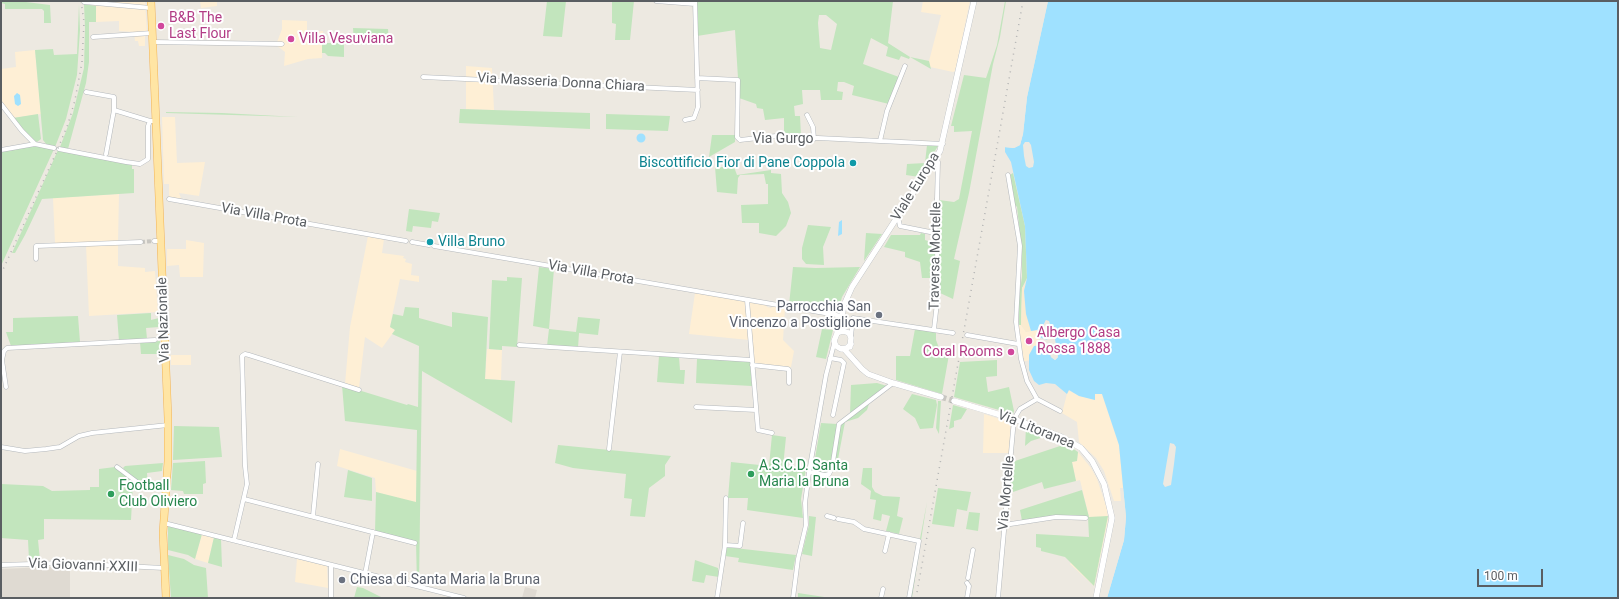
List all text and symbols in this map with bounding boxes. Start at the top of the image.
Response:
place label: B&B The Last Flour [169,10,231,42]
marker: B&B The Last Flour [156,21,166,31]
place label: Villa Vesuviana [299,31,393,47]
marker: Villa Vesuviana [286,34,296,44]
street label: Via Masseria Donna Chiara [477,70,645,96]
street label: Via Gurgo [752,131,814,147]
street label: Viale Europa [888,150,944,224]
place label: Biscottificio Fior di Pane Coppola [639,155,845,171]
marker: Biscottificio Fior di Pane Coppola [848,158,858,168]
street label: Via Villa Prota [220,200,308,232]
street label: Traversa Mortelle [927,202,945,310]
place label: Villa Bruno [438,234,505,250]
marker: Villa Bruno [425,237,435,247]
street label: Via Villa Prota [547,257,635,289]
street label: Via Nazionale [154,277,174,363]
place label: Parrocchia San Vincenzo a Postiglione [729,299,871,332]
marker: Parrocchia San Vincenzo a Postiglione [874,310,884,320]
place label: Albergo Casa Rossa 1888 [1037,325,1120,358]
marker: Albergo Casa Rossa 1888 [1024,336,1034,346]
place label: Coral Rooms [923,344,1003,360]
marker: Coral Rooms [1006,347,1016,357]
street label: Via Litoranea [995,407,1077,453]
street label: Via Mortelle [995,455,1019,531]
place label: A.S.C.D. Santa Maria la Bruna [759,458,849,490]
marker: A.S.C.D. Santa Maria la Bruna [746,469,756,479]
place label: Football Club Oliviero [119,478,197,510]
marker: Football Club Oliviero [106,489,116,499]
street label: Via Giovanni XXIII [28,556,138,576]
scale bar [1479,561,1545,587]
text: 100 m [1484,569,1518,583]
place label: Chiesa di Santa Maria la Bruna [350,572,540,588]
marker: Chiesa di Santa Maria la Bruna [337,575,347,585]

